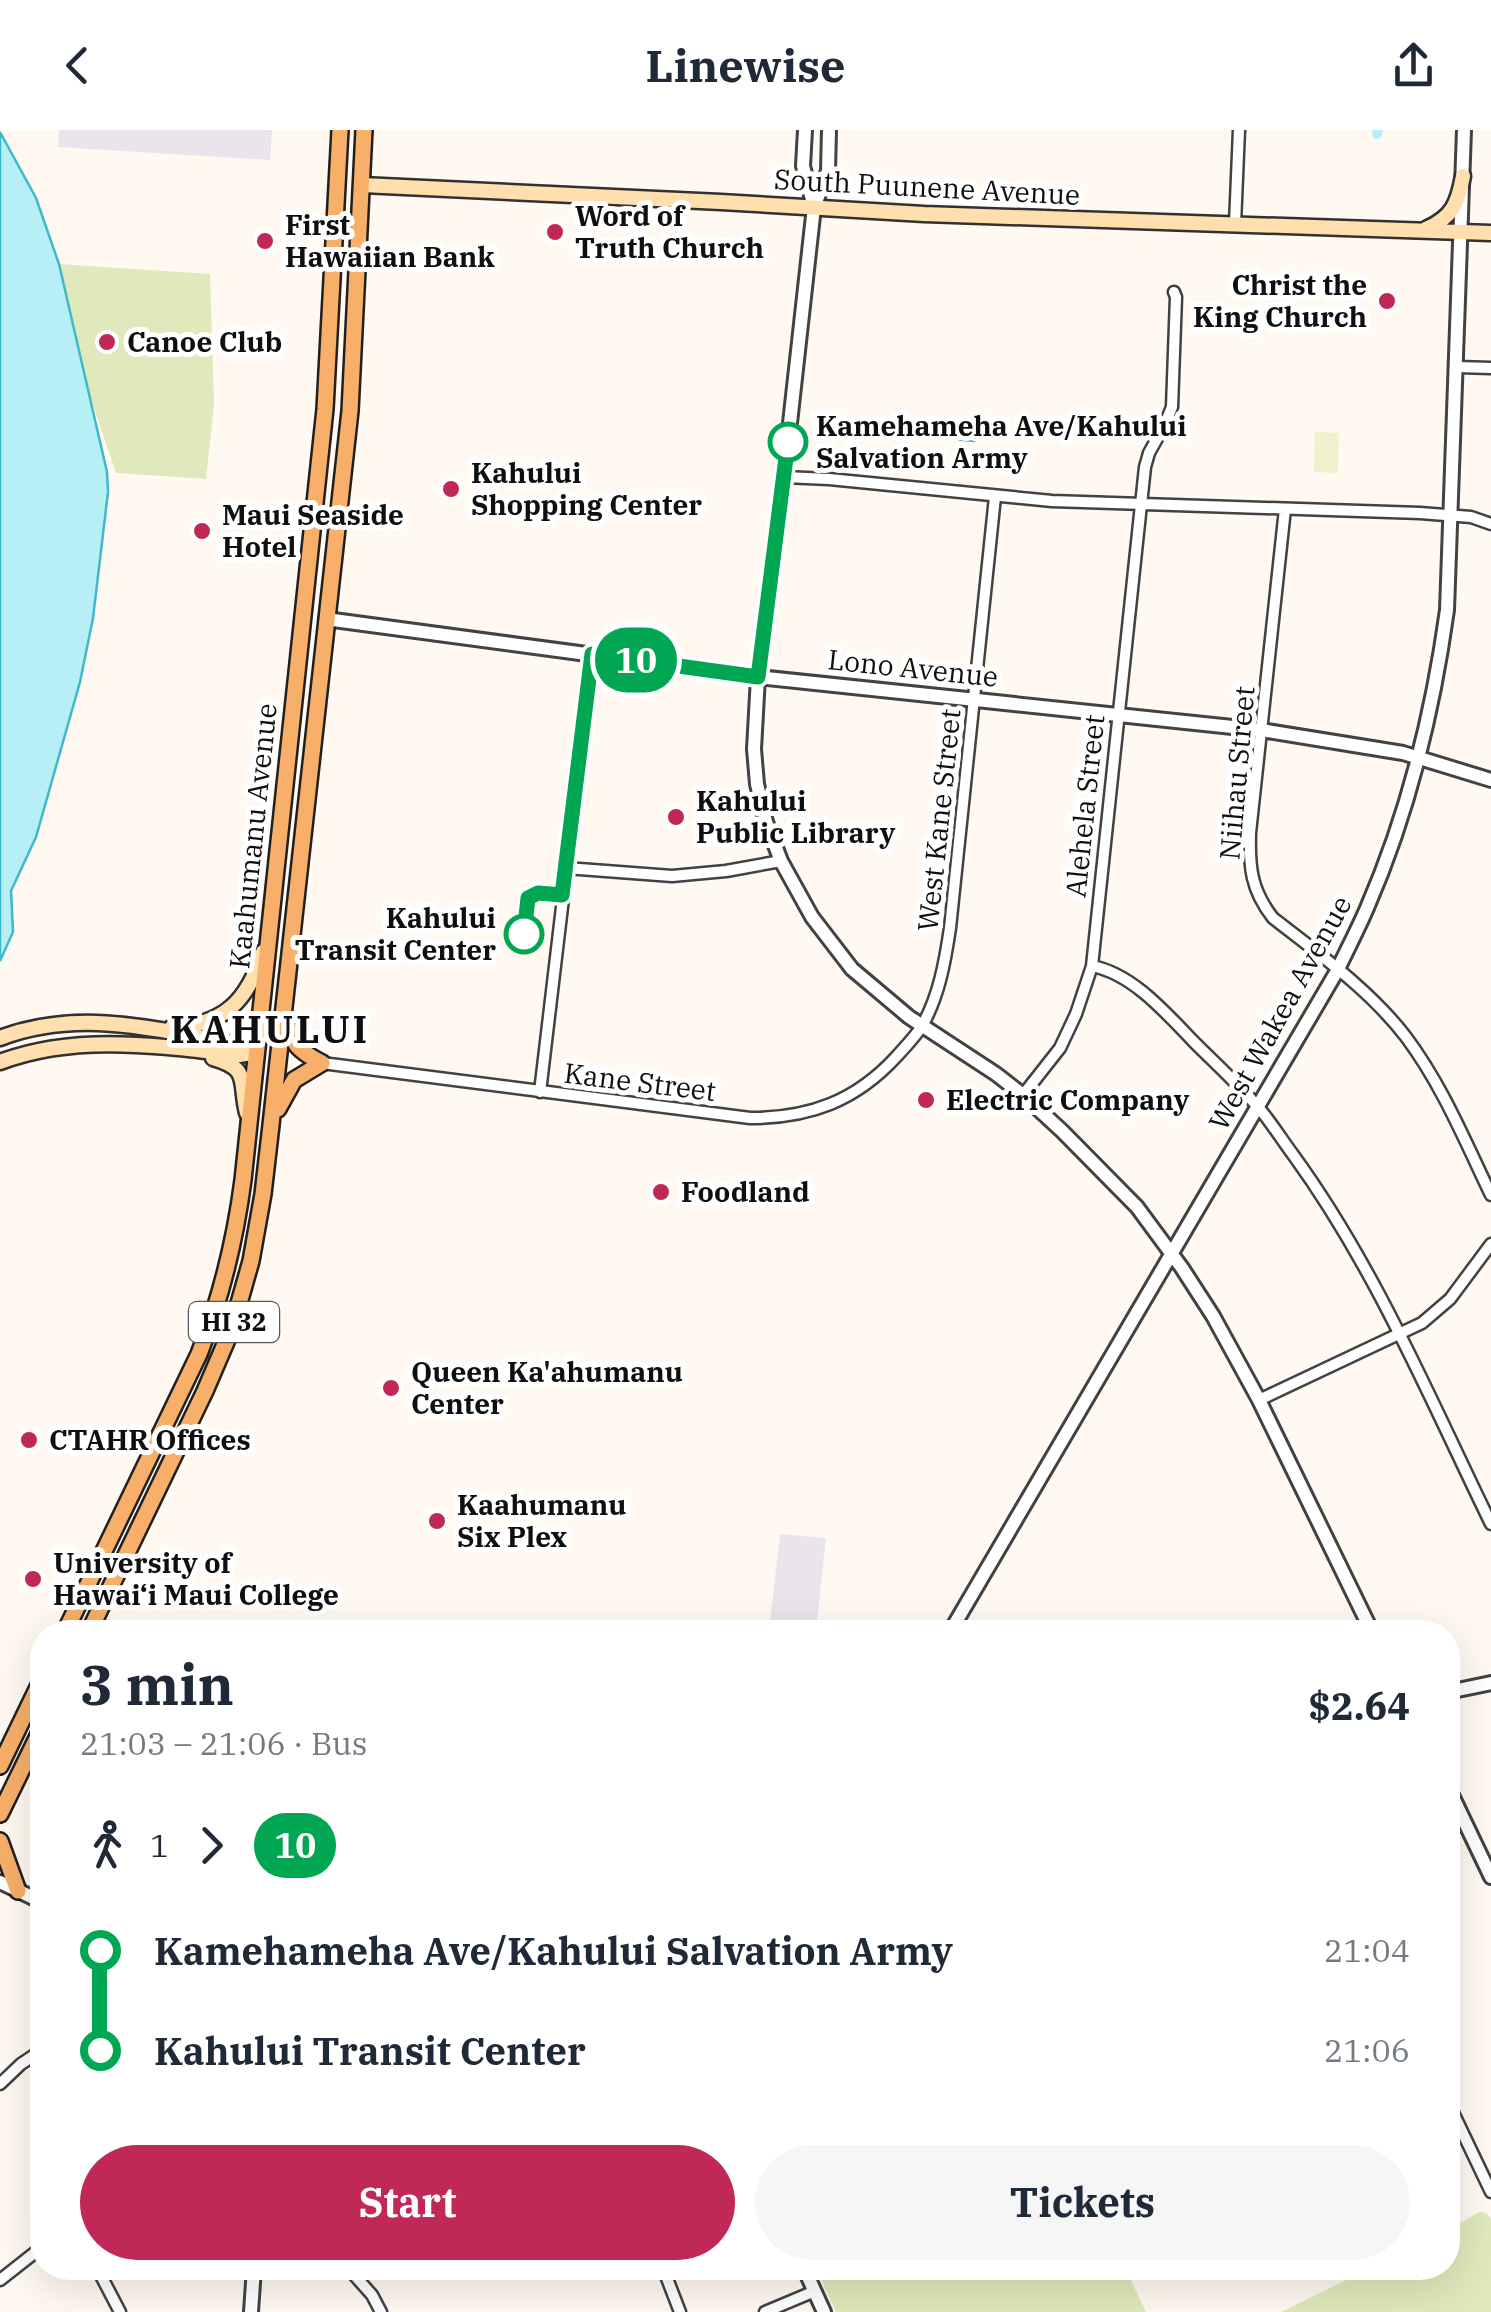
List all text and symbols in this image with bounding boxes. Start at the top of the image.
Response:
text: Linewise [646,36,845,94]
icon: back [50,38,105,93]
icon: share [1386,38,1441,93]
street label: South Puunene Avenue [773,160,1081,213]
place label: Word of Truth Church [575,197,764,266]
place label: First Hawaiian Bank [285,206,495,275]
marker: Word of Truth Church [544,221,566,243]
marker: First Hawaiian Bank [254,230,276,252]
place label: Christ the King Church [1193,266,1367,335]
marker: Christ the King Church [1376,290,1398,312]
place label: Canoe Club [127,323,282,360]
marker: Canoe Club [96,331,118,353]
place label: Kamehameha Ave/Kahului Salvation Army [816,407,1187,476]
marker: Kamehameha Ave/Kahului Salvation Army [769,423,807,461]
place label: Kahului Shopping Center [471,454,702,523]
marker: Kahului Shopping Center [440,478,462,500]
place label: Maui Seaside Hotel [222,496,404,565]
marker: Maui Seaside Hotel [191,520,213,542]
line badge: 10 [591,628,681,692]
text: 10 [615,637,657,683]
street label: Lono Avenue [826,640,1000,695]
street label: Niihau Street [1210,684,1263,862]
street label: Kaahumanu Avenue [220,701,285,971]
street label: West Kane Street [908,707,969,933]
street label: Alehela Street [1057,713,1113,899]
place label: Kahului Public Library [696,782,895,851]
marker: Kahului Public Library [665,806,687,828]
street label: West Wakea Avenue [1200,889,1359,1137]
place label: Kahului Transit Center [295,899,496,968]
marker: Kahului Transit Center [505,915,543,953]
district label: KAHULUI [170,1004,370,1053]
street label: Kane Street [562,1054,718,1109]
place label: Electric Company [946,1081,1189,1118]
marker: Electric Company [915,1089,937,1111]
place label: Foodland [681,1173,810,1210]
marker: Foodland [650,1181,672,1203]
road number: HI 32 [189,1302,279,1342]
place label: Queen Ka'ahumanu Center [411,1353,683,1422]
marker: Queen Ka'ahumanu Center [380,1377,402,1399]
place label: CTAHR Offices [49,1421,251,1458]
marker: CTAHR Offices [18,1429,40,1451]
place label: Kaahumanu Six Plex [457,1486,627,1555]
marker: Kaahumanu Six Plex [426,1510,448,1532]
place label: University of Hawai‘i Maui College [53,1544,339,1613]
marker: University of Hawai‘i Maui College [22,1568,44,1590]
text: 3 min [80,1649,234,1720]
text: $2.64 [1308,1681,1410,1730]
text: 21:03 – 21:06 · Bus [80,1722,367,1764]
icon: walk [80,1818,135,1873]
icon: forward [184,1818,239,1873]
text: 10 [274,1822,316,1868]
text: 1 [150,1824,169,1866]
text: Kamehameha Ave/Kahului Salvation Army [154,1926,953,1975]
text: 21:04 [1324,1929,1410,1971]
text: Kahului Transit Center [154,2026,586,2075]
text: 21:06 [1324,2029,1410,2071]
button: Start [80,2145,735,2260]
button: Tickets [755,2145,1410,2260]

